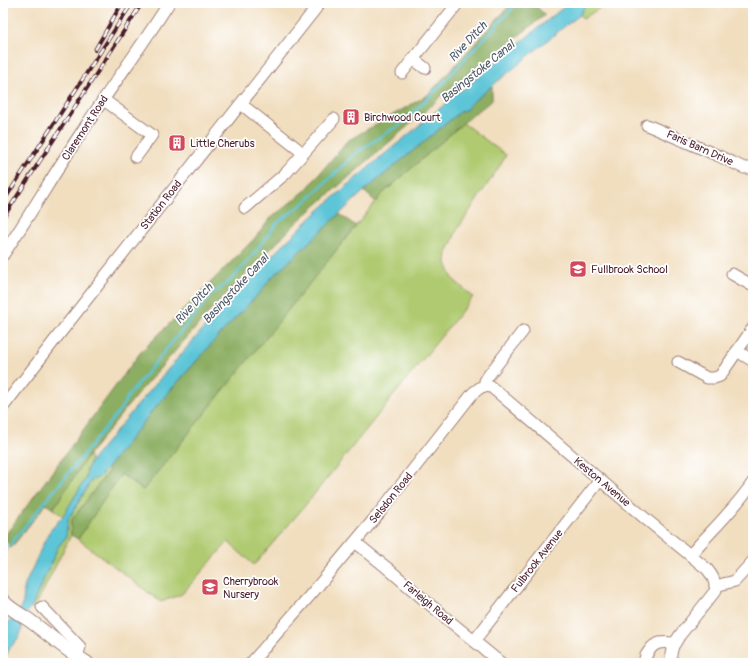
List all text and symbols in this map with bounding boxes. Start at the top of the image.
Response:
water label: Rive Ditch [446,18,491,65]
water label: Basingstoke Canal [438,37,519,106]
street label: Claremont Road [59,93,111,163]
building icon: Birchwood Court [341,107,361,127]
place label: Birchwood Court [364,111,441,124]
street label: Faris Barn Drive [665,127,736,169]
building icon: Little Cherubs [167,133,187,153]
place label: Little Cherubs [190,137,255,150]
street label: Station Road [138,178,184,232]
water label: Basingstoke Canal [200,250,273,327]
school or university icon: Fullbrook School [568,259,588,279]
place label: Fullbrook School [591,263,668,276]
water label: Rive Ditch [172,280,217,327]
street label: Keston Avenue [571,455,633,510]
street label: Selsdon Road [367,470,415,526]
street label: Fulbrook Avenue [508,526,566,595]
place label: Cherrybrook Nursery [223,575,279,601]
school or university icon: Cherrybrook Nursery [200,577,220,597]
street label: Farleigh Road [400,578,456,628]

